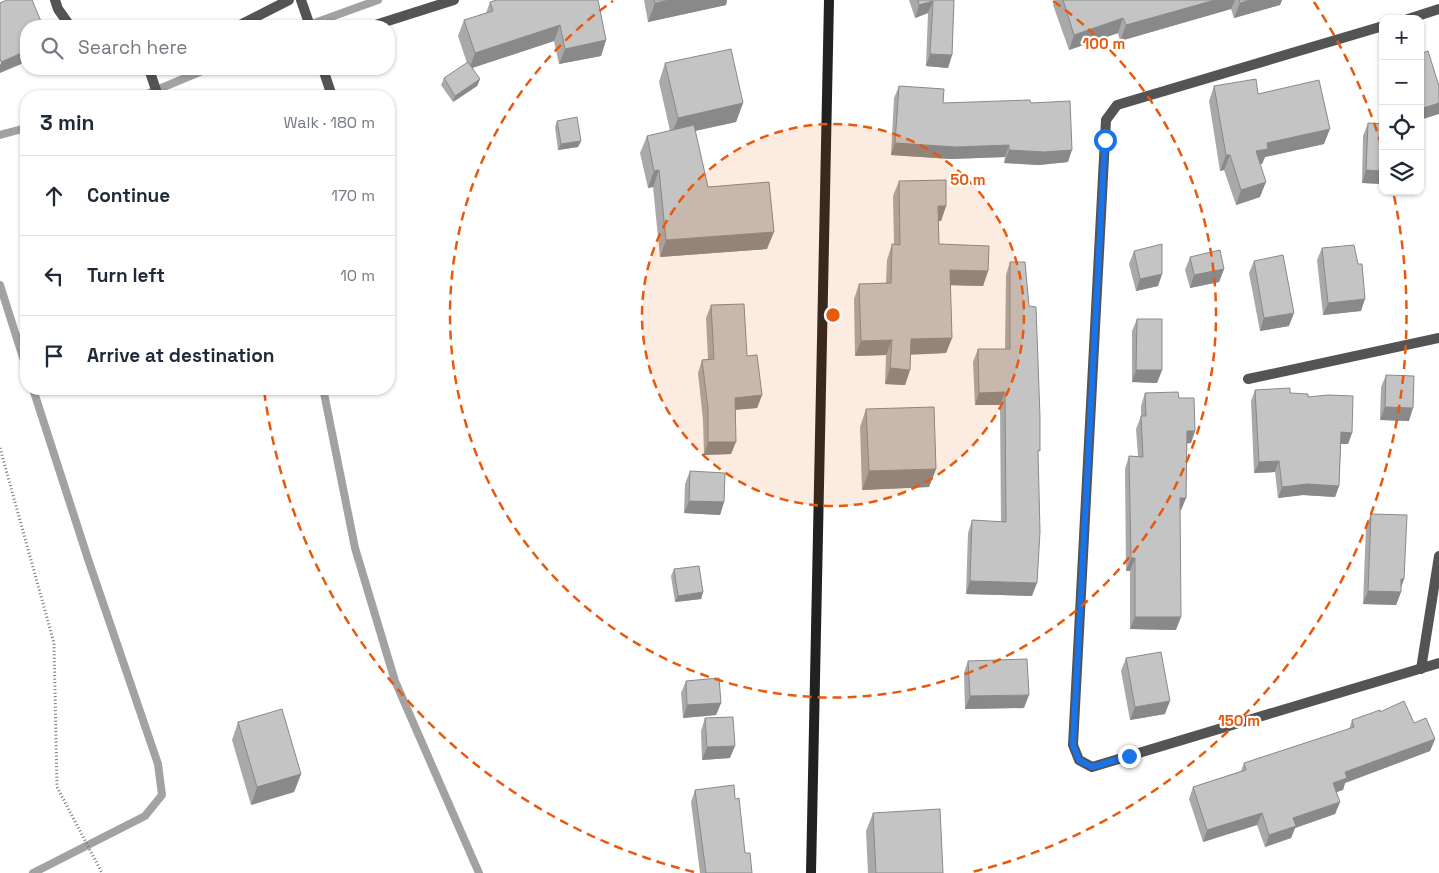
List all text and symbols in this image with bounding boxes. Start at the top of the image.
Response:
map controls [1379,15,1424,195]
button: + [1379,15,1424,60]
search box [20,20,395,75]
icon: search [38,34,66,62]
text: 100 m [1083,34,1125,53]
text: Search here [78,35,188,60]
button: − [1379,60,1424,105]
button: locate [1379,105,1424,150]
text: 3 min [40,109,95,136]
text: Walk · 180 m [283,112,375,133]
route start [1094,129,1117,152]
button: layers [1379,150,1424,195]
text: 50 m [950,170,986,189]
icon: ahead [40,182,68,210]
text: Continue [87,183,170,208]
text: 170 m [331,185,375,206]
icon: left [40,262,68,290]
text: Turn left [87,263,165,288]
text: 10 m [340,265,375,286]
centre of rings [824,306,842,324]
icon: arrive [40,342,68,370]
text: Arrive at destination [87,343,275,368]
text: 150 m [1218,711,1260,730]
route end [1118,745,1141,768]

